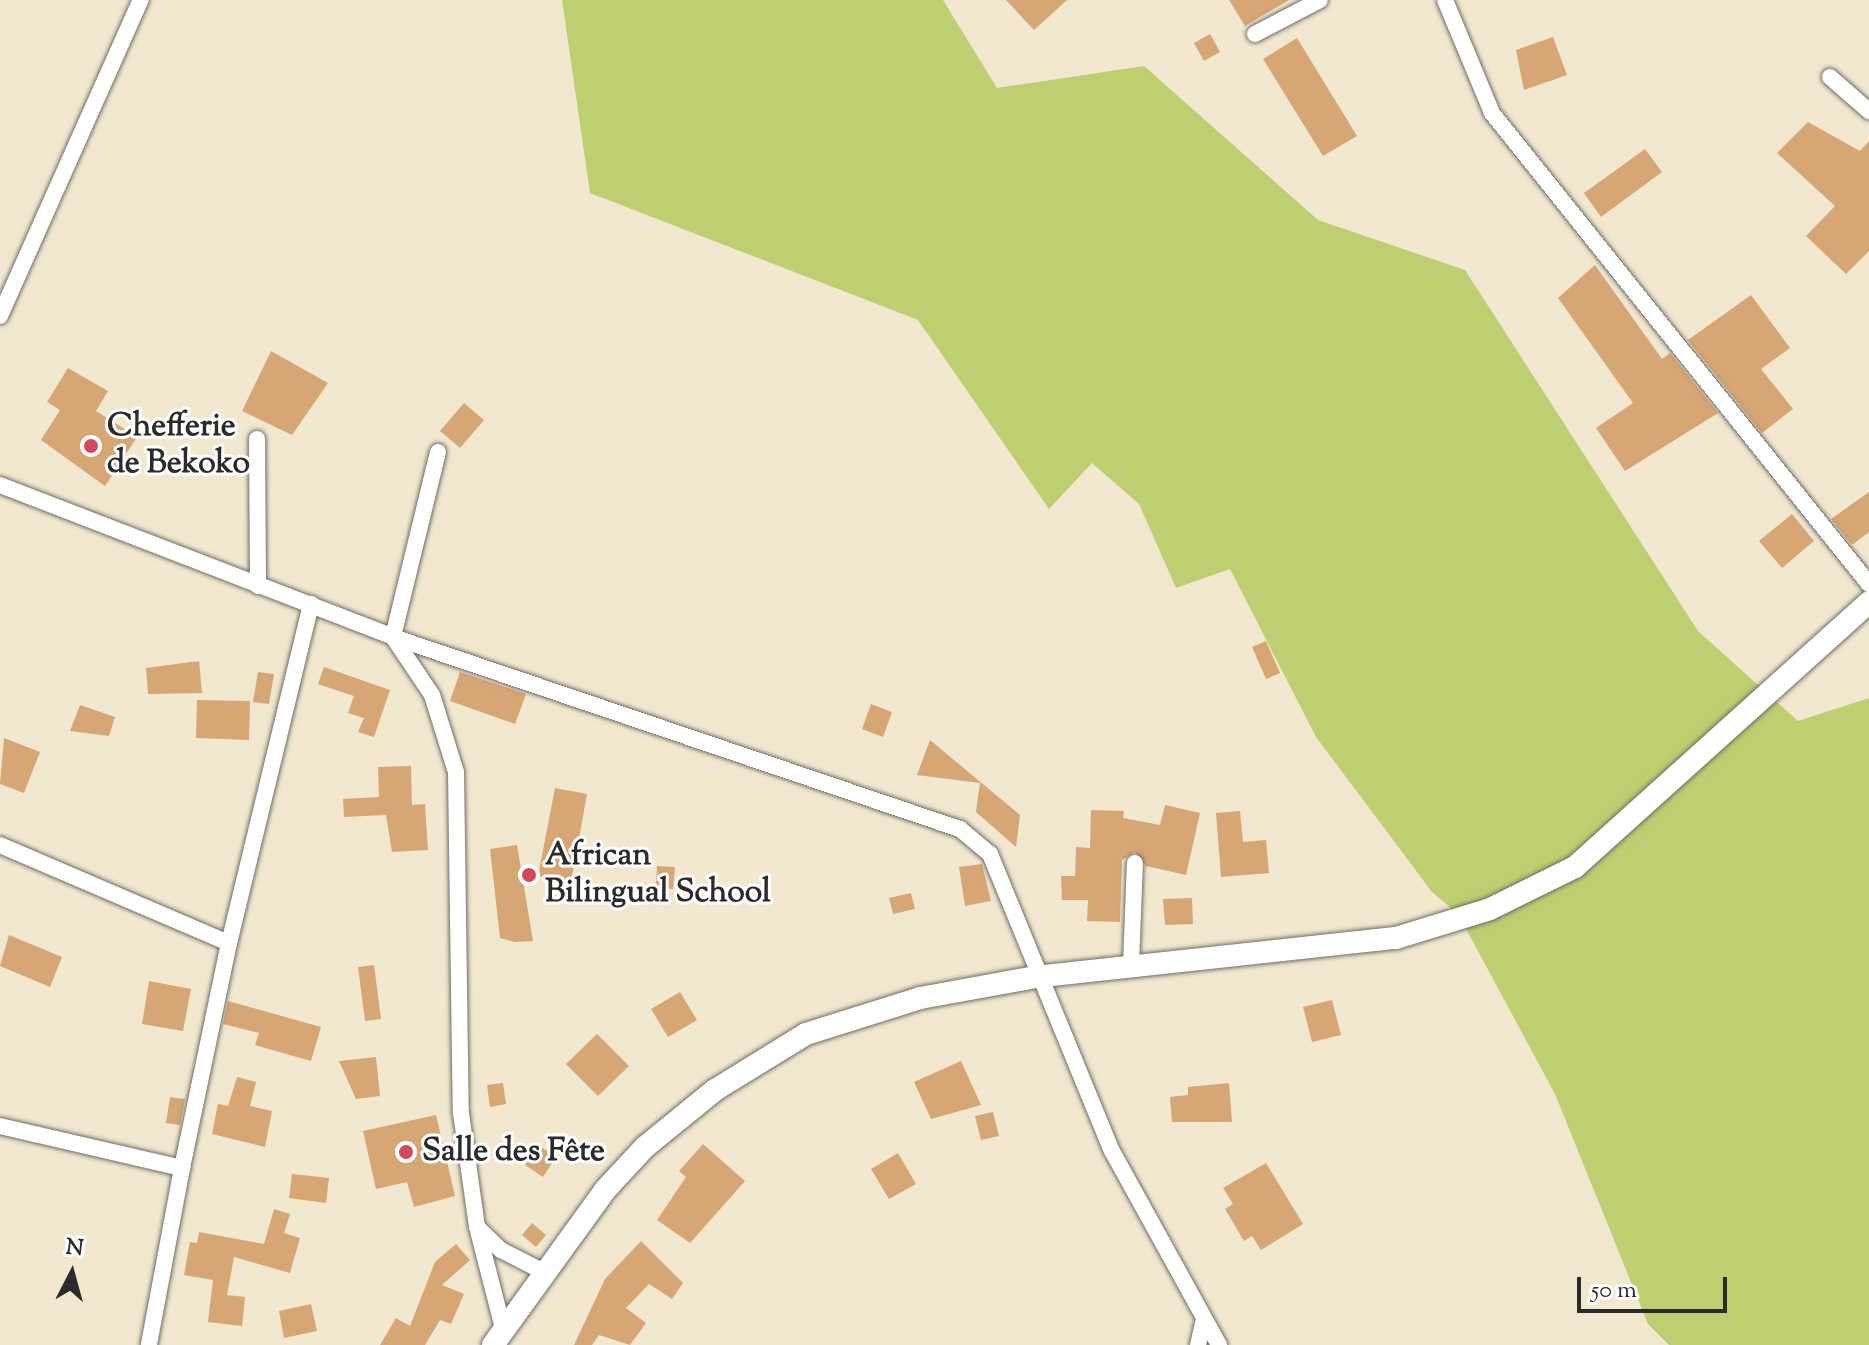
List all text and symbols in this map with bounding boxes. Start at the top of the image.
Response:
place label: Chefferie de Bekoko [107,409,250,484]
marker: Chefferie de Bekoko [82,437,100,455]
place label: African Bilingual School [545,838,771,913]
marker: African Bilingual School [520,866,538,884]
place label: Salle des Fête [422,1133,605,1171]
marker: Salle des Fête [397,1143,415,1161]
text: N [64,1232,85,1266]
north arrow [32,1233,112,1313]
scale bar [1581,1261,1731,1311]
text: 50 m [1591,1274,1637,1308]

